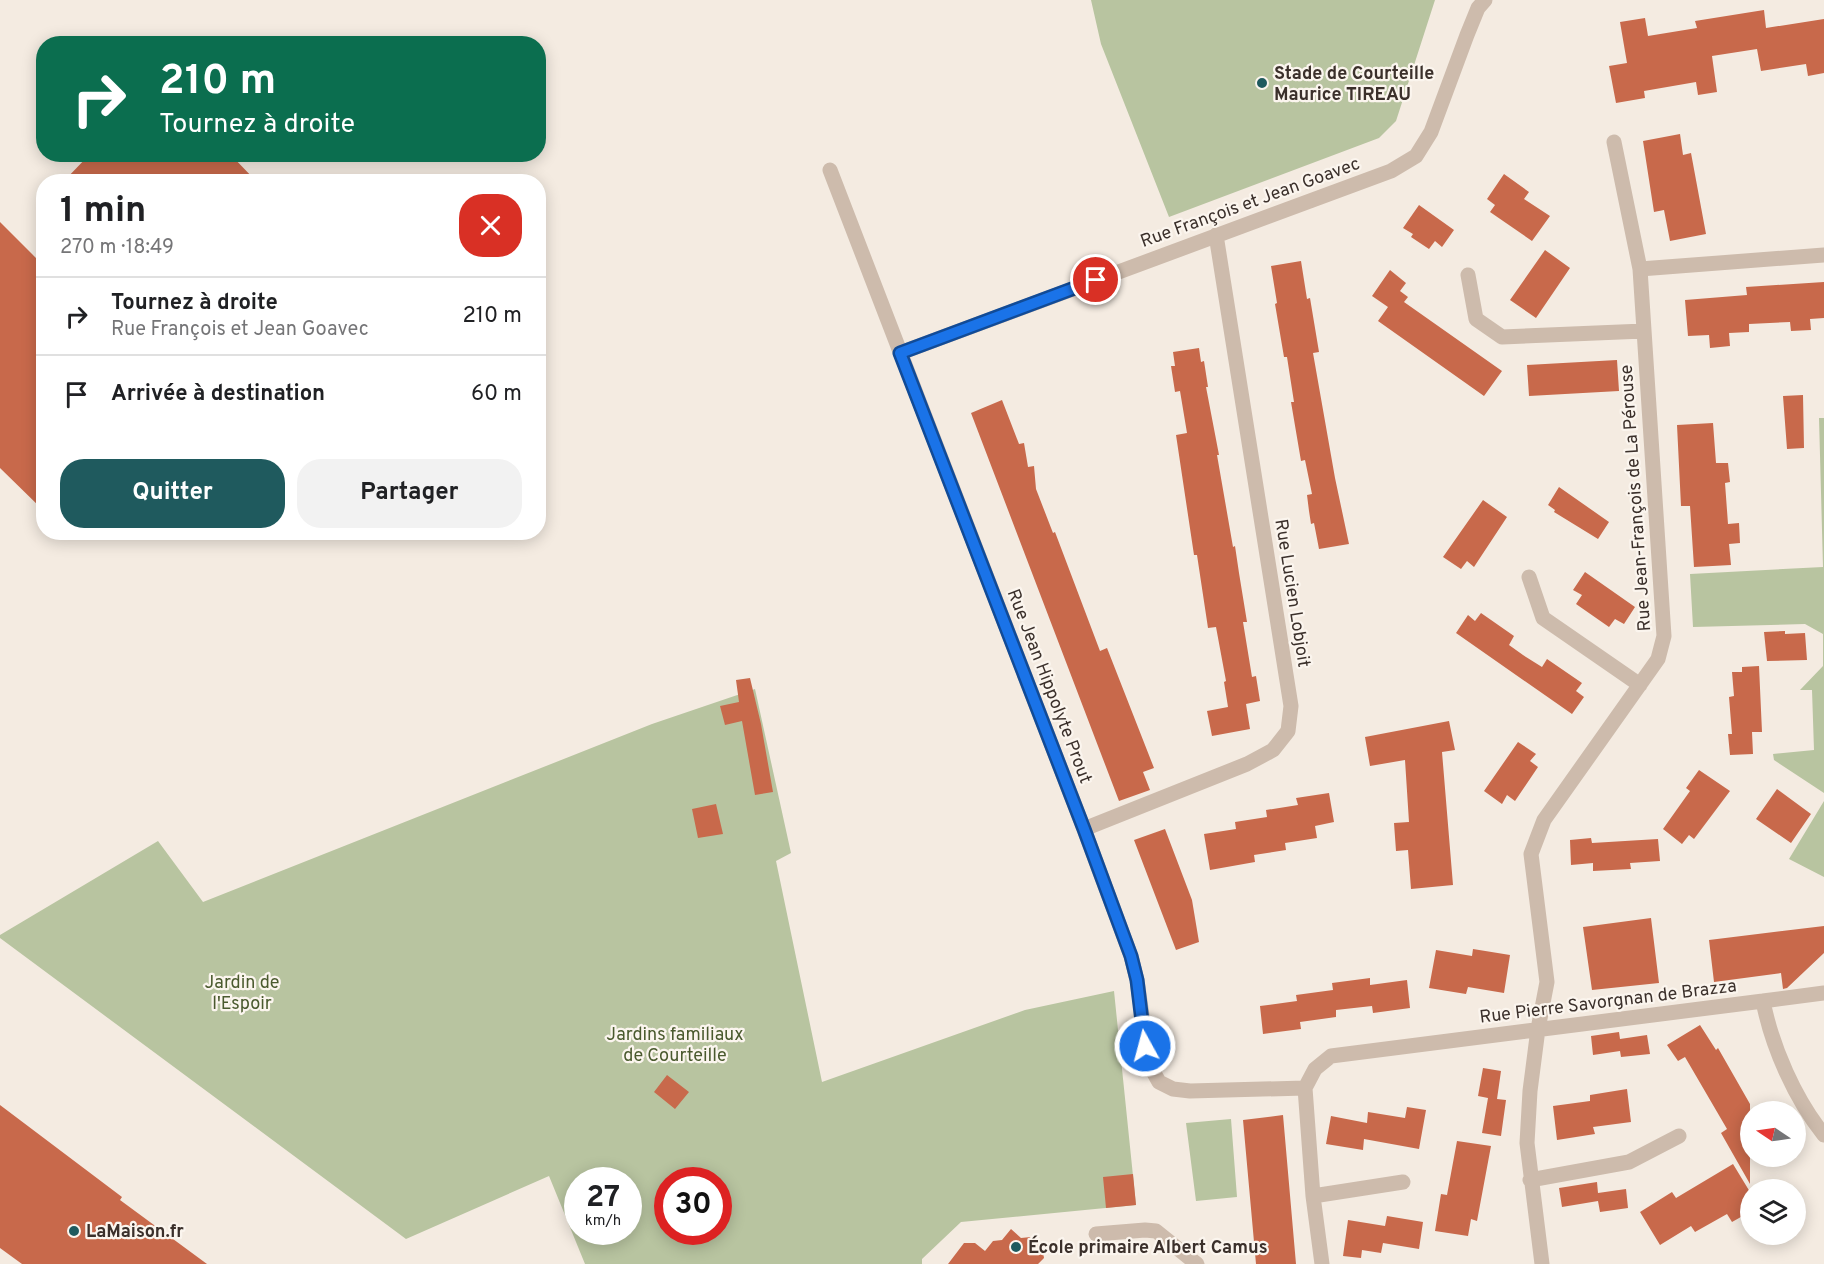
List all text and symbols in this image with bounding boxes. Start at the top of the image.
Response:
text: 210 m [159,56,276,109]
icon: right [60,60,138,138]
place label: Stade de Courteille Maurice TIREAU [1274,63,1434,107]
marker: Stade de Courteille Maurice TIREAU [1255,76,1269,90]
text: Tournez à droite [159,108,355,142]
street label: Rue François et Jean Goavec [1138,153,1363,254]
text: 1 min [60,189,146,235]
button: close [459,194,522,257]
text: 270 m · 18:49 [60,235,174,261]
pin [1070,254,1121,305]
icon: arrive [1079,263,1112,296]
text: Tournez à droite [111,290,278,317]
icon: right [60,300,93,333]
text: 210 m [462,303,522,330]
text: Rue François et Jean Goavec [111,317,369,343]
street label: Rue Jean-François de La Pérouse [1616,364,1657,632]
icon: arrive [60,378,93,411]
text: Arrivée à destination [111,381,325,408]
text: 60 m [471,381,522,408]
button: Quitter [60,459,285,528]
button: Partager [297,459,522,528]
street label: Rue Lucien Lobjoit [1268,517,1315,669]
street label: Rue Jean Hippolyte Prout [1001,586,1096,787]
park label: Jardin de l'Espoir [205,972,279,1016]
street label: Rue Pierre Savorgnan de Brazza [1478,975,1738,1030]
position arrow [1113,1014,1177,1078]
park label: Jardins familiaux de Courteille [606,1024,744,1068]
north arrow [1740,1101,1806,1167]
map controls [1740,1101,1806,1245]
speed limit sign: 30 [654,1167,732,1245]
button: layers [1740,1179,1806,1245]
text: 27 [586,1180,620,1217]
text: km/h [585,1212,621,1231]
place label: LaMaison.fr [86,1221,184,1244]
marker: LaMaison.fr [67,1224,81,1238]
place label: École primaire Albert Camus [1028,1235,1268,1260]
marker: École primaire Albert Camus [1009,1240,1023,1254]

